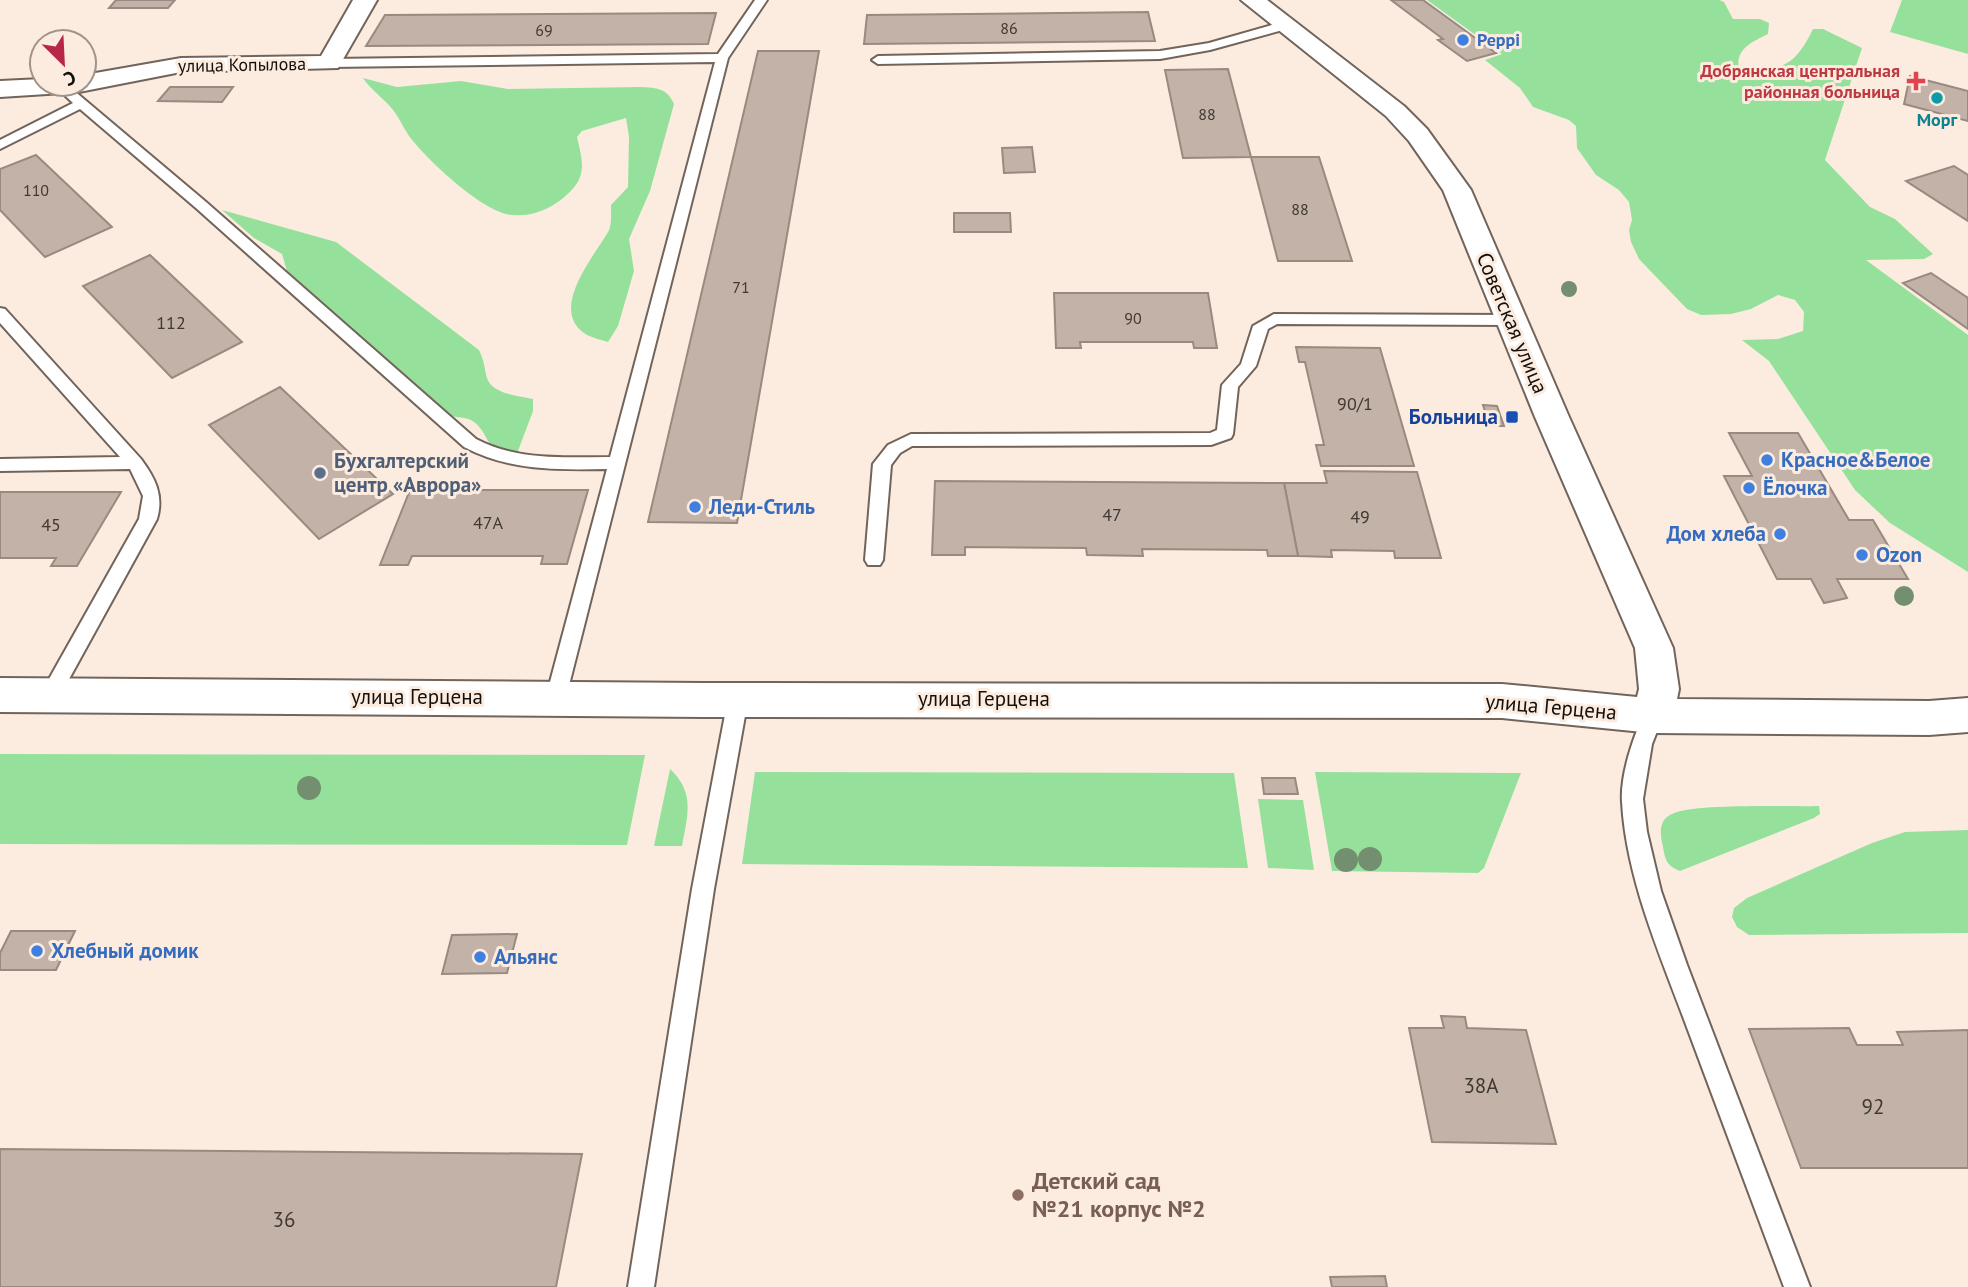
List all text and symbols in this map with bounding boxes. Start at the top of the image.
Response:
house number: 86 [1000,18,1018,38]
house number: 69 [535,20,553,40]
north arrow [28,28,98,98]
place label: Peppi [1477,28,1520,51]
marker: Peppi [1455,32,1471,48]
street label: улица Копылова [178,52,306,77]
place label: Добрянская центральная районная больница [1700,59,1900,103]
text: С [60,65,80,92]
marker: Добрянская центральная районная больница [1906,71,1926,91]
marker: Морг [1929,90,1945,106]
house number: 88 [1198,104,1216,124]
place label: Морг [1917,108,1958,131]
house number: 110 [23,180,49,200]
house number: 88 [1291,199,1309,219]
street label: Советская улица [1471,248,1554,397]
house number: 71 [732,277,750,297]
house number: 90 [1124,308,1142,328]
house number: 112 [156,311,186,334]
house number: 90/1 [1337,392,1373,415]
place label: Больница [1409,403,1498,430]
marker: Больница [1504,409,1520,425]
place label: Красное&Белое [1781,446,1930,473]
place label: Бухгалтерский центр «Аврора» [334,447,481,498]
marker: Красное&Белое [1759,452,1775,468]
marker: Бухгалтерский центр «Аврора» [312,465,328,481]
place label: Ёлочка [1763,474,1827,501]
marker: Ёлочка [1741,480,1757,496]
place label: Леди-Стиль [708,493,815,520]
marker: Леди-Стиль [687,499,703,515]
house number: 47 [1102,503,1122,526]
house number: 49 [1350,505,1370,528]
house number: 47А [473,511,504,534]
house number: 45 [41,513,61,536]
place label: Дом хлеба [1666,520,1766,547]
marker: Дом хлеба [1772,526,1788,542]
place label: Ozon [1876,541,1922,568]
marker: Ozon [1854,547,1870,563]
street label: улица Герцена [351,683,483,710]
street label: улица Герцена [918,685,1050,712]
street label: улица Герцена [1484,687,1618,726]
place label: Хлебный домик [51,937,199,964]
marker: Хлебный домик [29,943,45,959]
place label: Альянс [494,943,558,970]
marker: Альянс [472,949,488,965]
house number: 38А [1463,1072,1499,1099]
house number: 92 [1862,1093,1884,1120]
place label: Детский сад №21 корпус №2 [1032,1165,1206,1224]
marker: Детский сад №21 корпус №2 [1010,1187,1026,1203]
house number: 36 [273,1206,295,1233]

